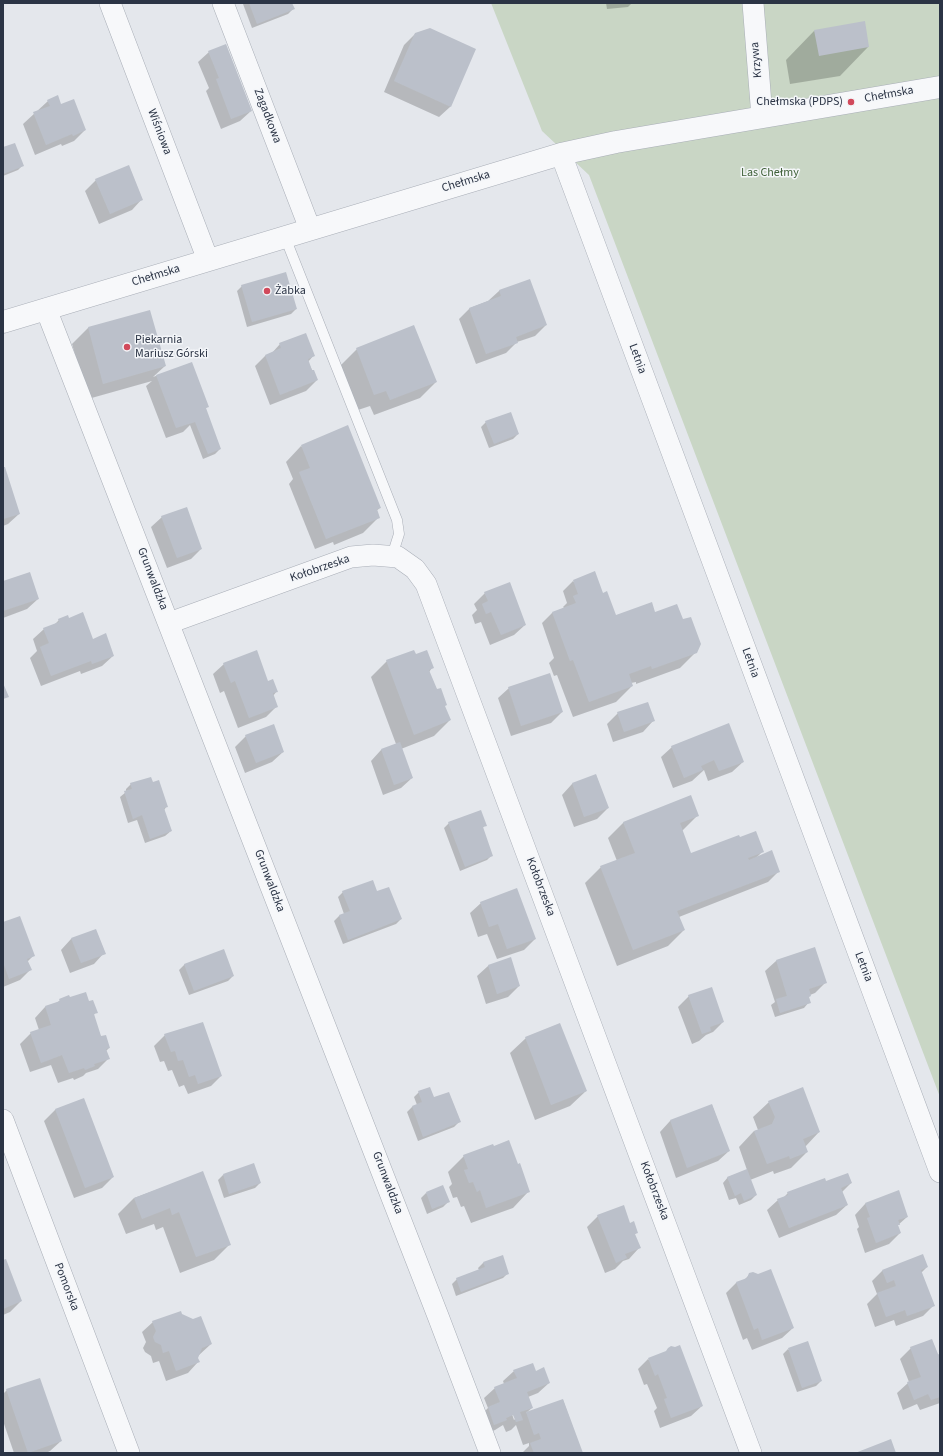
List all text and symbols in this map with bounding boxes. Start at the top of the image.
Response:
street label: Krzywa [748,41,766,79]
street label: Chełmska [863,84,915,106]
street label: Zagadkowa [250,87,284,145]
place label: Chełmska (PDPS) [756,95,843,109]
marker: Chełmska (PDPS) [846,97,856,107]
street label: Wiśniowa [144,107,174,157]
park label: Las Chełmy [741,166,799,180]
street label: Chełmska [440,168,492,196]
street label: Chełmska [130,262,182,290]
place label: Żabka [275,284,306,298]
marker: Żabka [262,286,272,296]
place label: Piekarnia Mariusz Górski [135,333,208,361]
marker: Piekarnia Mariusz Górski [122,342,132,352]
street label: Letnia [625,342,649,376]
street label: Grunwaldzka [133,546,171,612]
street label: Kołobrzeska [288,552,352,586]
street label: Letnia [738,646,762,680]
street label: Grunwaldzka [250,848,288,914]
street label: Kołobrzeska [522,855,558,919]
street label: Letnia [851,950,875,984]
street label: Grunwaldzka [368,1150,406,1216]
street label: Kołobrzeska [636,1159,672,1223]
street label: Pomorska [50,1261,82,1313]

